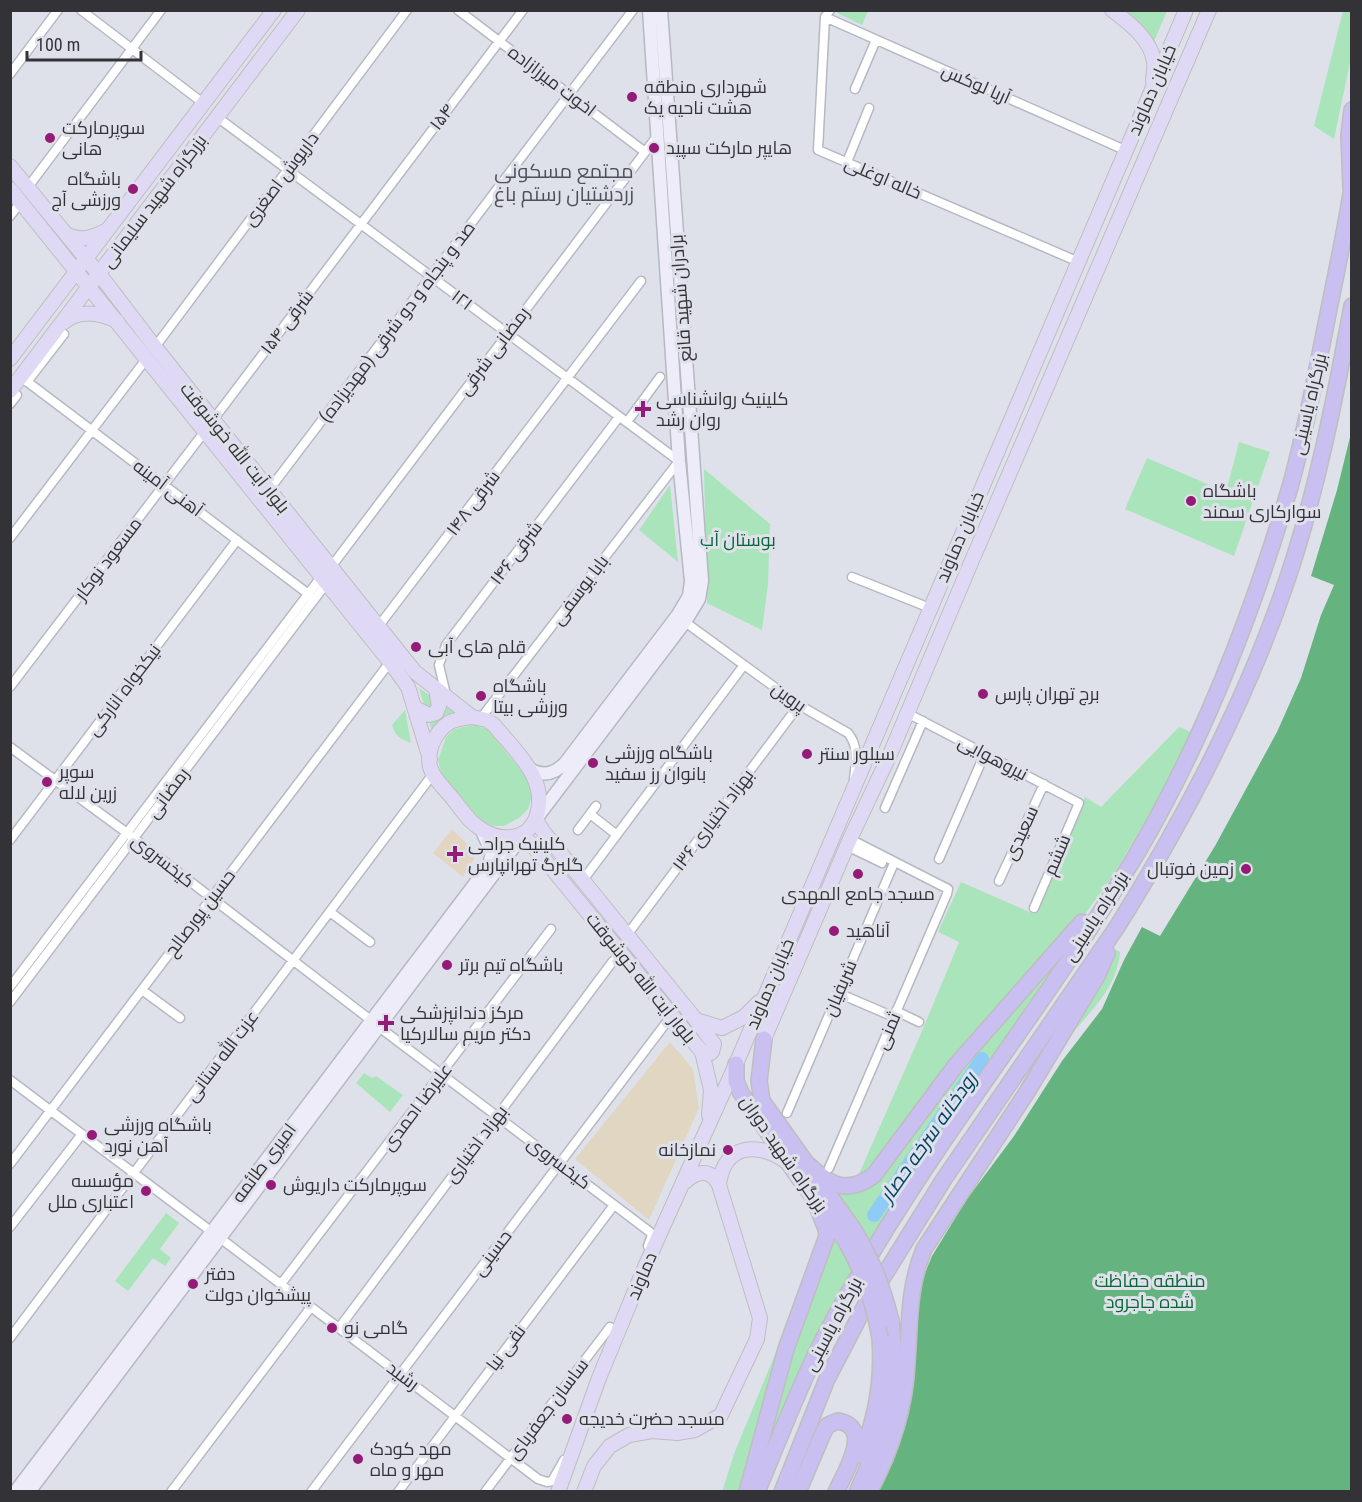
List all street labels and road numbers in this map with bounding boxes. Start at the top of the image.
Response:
street label: اخوت میرزازاده [504,41,600,121]
street label: خیابان دماوند [1123,41,1181,139]
street label: آریا لوکس [938,59,1014,109]
street label: ۱۵۴ [425,99,458,134]
street label: داریوش اصغری [239,128,323,230]
street label: بزرگراه شهید سلیمانی [97,130,211,272]
street label: خاله اوغلی [841,152,925,204]
street label: صد و پنجاه و دو شرقی (مهدیزاده) [314,217,481,427]
street label: برادران شهید قانع [666,233,697,362]
street label: ۱۲۱ [448,285,477,314]
street label: ۱۵۴ شرقی [256,286,318,358]
street label: رمضانی شرقی [454,302,534,400]
street label: بزرگراه یاسینی [1287,351,1331,457]
street label: بلوار آیت الله خوشوقت [175,377,295,518]
street label: آهنی آمینه [129,455,207,522]
street label: ۱۴۸ شرقی [441,466,505,540]
street label: خیابان دماوند [931,488,989,586]
street label: مسعود نوکار [69,513,146,606]
street label: ۱۴۶ شرقی [485,517,547,589]
street label: بابا یوسفی [547,551,613,629]
street label: نیکخواه انارکی [82,640,166,740]
street label: پروین [767,677,811,718]
street label: نیروهوایی [954,731,1032,785]
street label: رمضانی [142,763,194,823]
street label: بهزاد اختیاری ۱۳۶ [668,765,758,875]
street label: سعیدی [999,802,1043,864]
street label: کیخسروی [127,830,199,892]
street label: ششم [1039,831,1076,879]
street label: حسین پورصالح [160,865,241,962]
street label: بزرگراه یاسینی [1059,867,1133,965]
street label: بلوار آیت الله خوشوقت [581,907,701,1048]
street label: خیابان دماوند [741,935,799,1033]
street label: شریفیان [818,957,862,1019]
street label: عزت الله ستانی [180,1005,263,1106]
street label: ثمنی [870,1009,906,1053]
street label: علیرضا احمدی [377,1059,457,1155]
street label: بزرگراه شهید دوران [735,1091,833,1217]
street label: بهزاد اختیاری [440,1101,512,1187]
street label: امیری طائمه [227,1119,301,1207]
street label: کیخسروی [523,1132,595,1194]
street label: حسینی [468,1226,516,1280]
street label: دماوند [622,1249,662,1303]
street label: بزرگراه یاسینی [799,1273,867,1375]
street label: نقی نیا [482,1321,530,1375]
street label: ساسان جعفربای [503,1354,593,1464]
street label: رشید [383,1357,423,1395]

